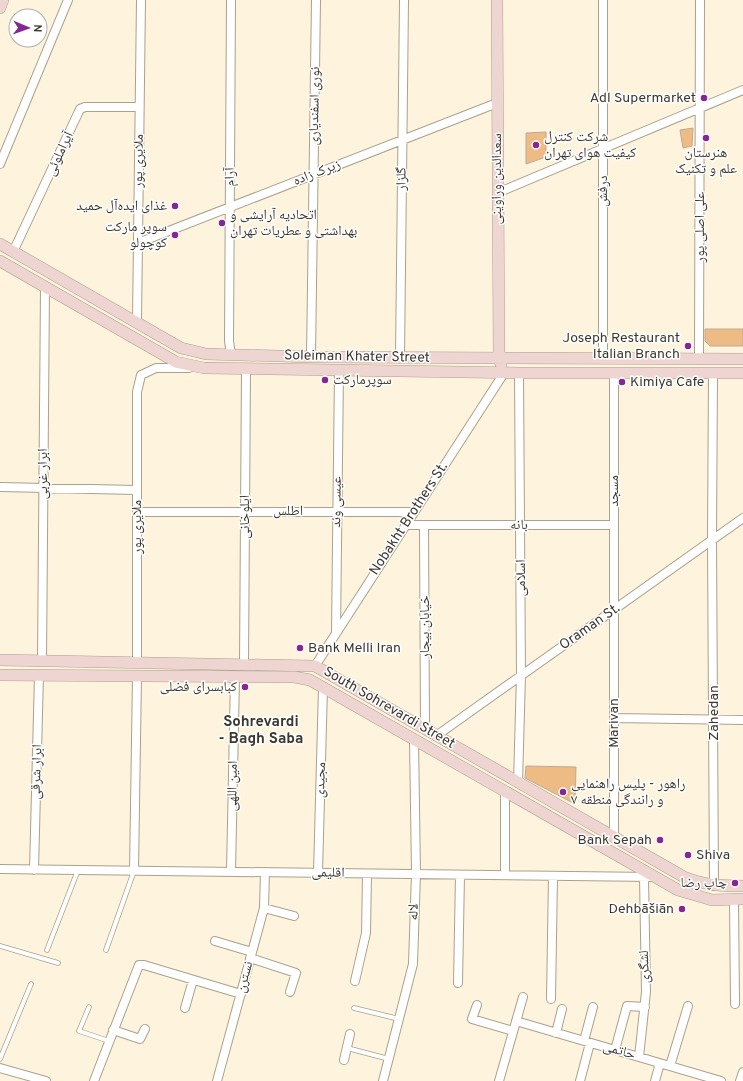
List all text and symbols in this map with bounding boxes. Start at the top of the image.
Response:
north arrow [8,8,48,48]
text: N [30,24,44,33]
street label: نوری اسفندیاری [306,66,324,146]
place label: Adl Supermarket [590,90,696,107]
marker: Adl Supermarket [699,93,709,103]
street label: آیراملوئی [42,129,78,179]
place label: شرکت کنترل کیفیت هوای تهران [544,129,636,162]
street label: سعدالدین وراوینی [489,133,506,225]
marker: هنرستان علم و تکنیک [701,133,711,143]
street label: ملایری پور [130,134,148,189]
marker: شرکت کنترل کیفیت هوای تهران [531,140,541,150]
place label: هنرستان علم و تکنیک [675,145,737,178]
street label: زیرک زاده [291,156,343,190]
street label: آرام [222,167,239,186]
street label: گلزار [393,167,411,192]
street label: درفش [595,175,612,207]
street label: علی اصلی پور [692,192,709,263]
place label: غذای ایده‌آل حمید [76,198,167,215]
marker: غذای ایده‌آل حمید [170,201,180,211]
place label: اتحادیه آرایشی و بهداشتی و عطریات تهران [230,207,358,240]
marker: اتحادیه آرایشی و بهداشتی و عطریات تهران [217,218,227,228]
place label: سوپر مارکت کوچولو [105,219,167,252]
marker: سوپر مارکت کوچولو [170,230,180,240]
place label: Joseph Restaurant Italian Branch [563,330,680,363]
marker: Joseph Restaurant Italian Branch [683,341,693,351]
street label: Soleiman Khater Street [284,347,430,367]
place label: سوپرمارکت [333,372,392,389]
place label: Kimiya Cafe [630,374,704,391]
marker: سوپرمارکت [320,375,330,385]
marker: Kimiya Cafe [617,377,627,387]
street label: ابرار غربی [35,448,52,500]
street label: Nobakht Brothers St. [366,459,452,579]
street label: مسجد [606,475,623,507]
street label: عیسی وند [328,476,346,528]
street label: ایلوخانی [237,495,254,539]
street label: ملایری پور [129,500,146,555]
street label: اطلس [273,503,303,520]
street label: بانه [510,517,528,534]
street label: اسلامی [513,559,530,597]
street label: خیابان بیجار [417,595,434,660]
street label: Oraman St. [556,600,624,654]
place label: Bank Melli Iran [308,640,401,657]
marker: Bank Melli Iran [295,643,305,653]
street label: South Sohrevardi Street [320,663,458,753]
place label: کبابسرای فضلی [160,679,237,696]
marker: کبابسرای فضلی [240,682,250,692]
street label: Zahedan [706,685,723,741]
street label: Marivan [606,698,623,748]
district label: Sohrevardi - Bagh Saba [219,713,303,749]
street label: ابرار شرقی [28,744,46,800]
street label: امین اللهی [224,760,242,812]
street label: مجیدی [312,762,330,798]
place label: راهور - پلیس راهنمایی و رانندگی منطقه ۷ [571,776,685,809]
marker: راهور - پلیس راهنمایی و رانندگی منطقه ۷ [558,787,568,797]
place label: Bank Sepah [577,832,652,849]
marker: Bank Sepah [655,835,665,845]
place label: Shiva [696,847,730,864]
marker: Shiva [683,850,693,860]
street label: اقلیمی [311,864,345,882]
place label: چاپ رضا [681,875,727,892]
marker: چاپ رضا [730,878,740,888]
place label: Dehbāšiān [609,901,674,918]
street label: لاله [405,903,423,921]
marker: Dehbāšiān [677,904,687,914]
street label: لشگری [636,950,654,984]
street label: نسترن [233,959,257,995]
street label: حاتمی [601,1038,637,1064]

